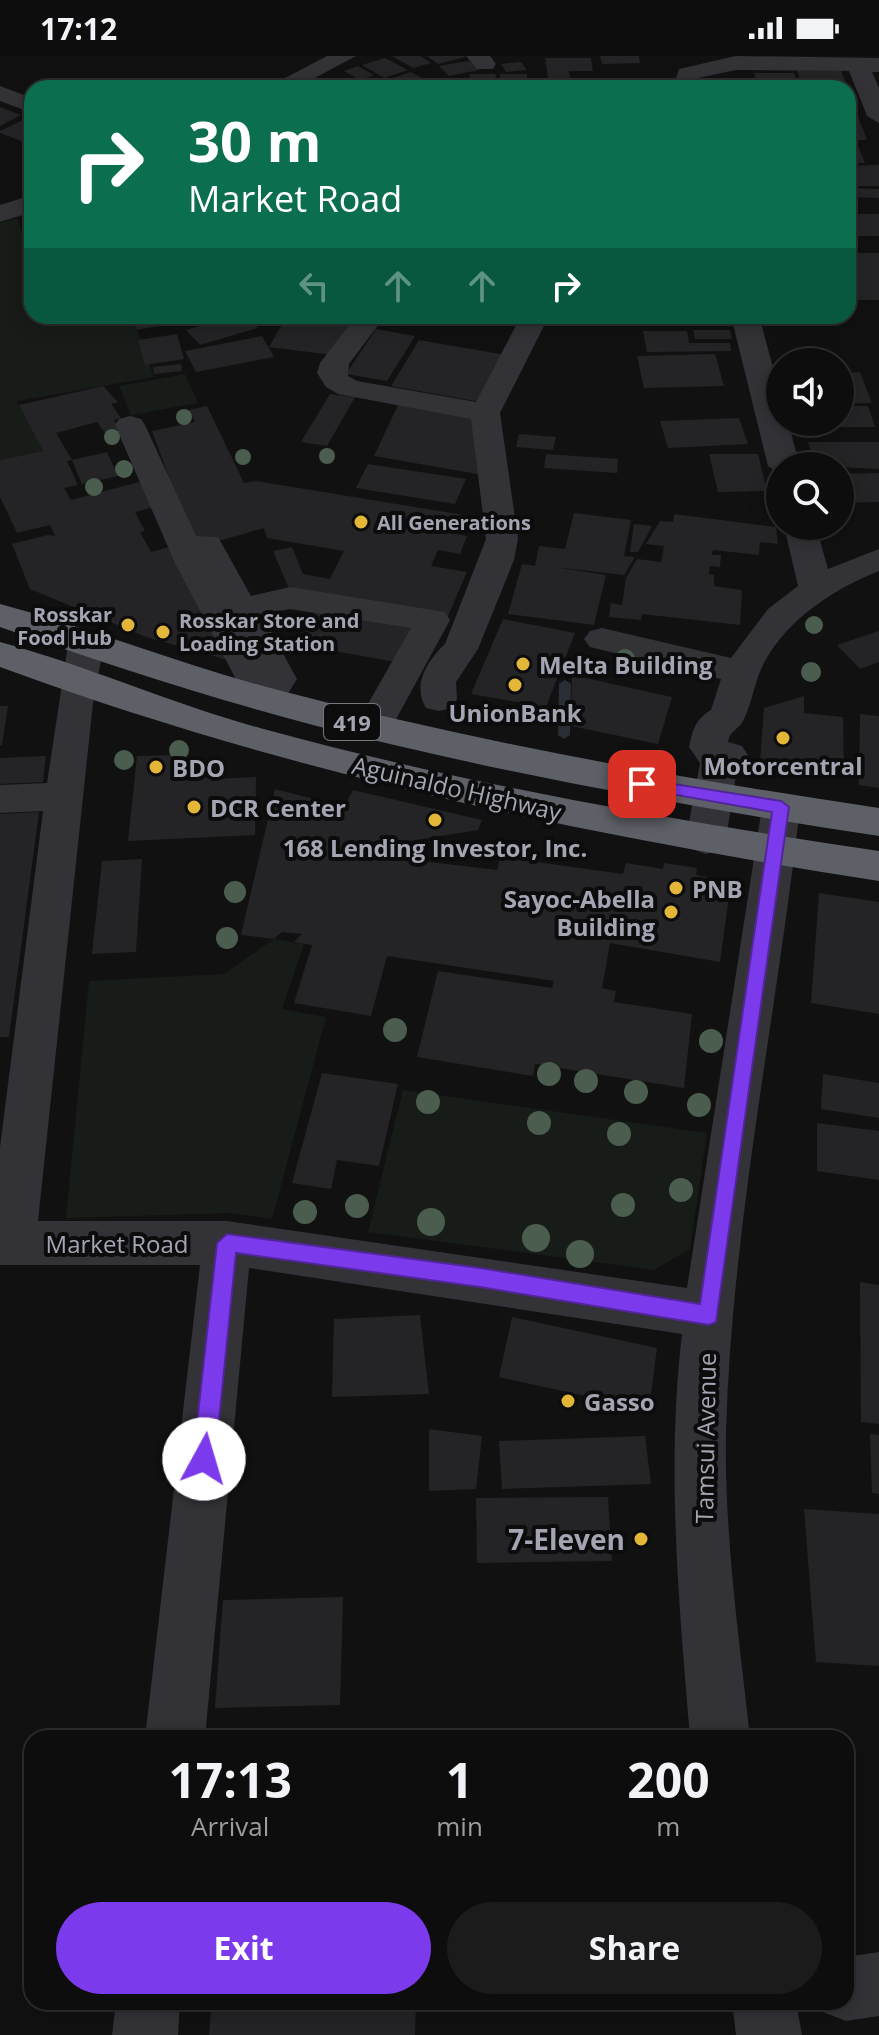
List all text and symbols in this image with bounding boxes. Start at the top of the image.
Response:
text: 17:12 [40,8,117,49]
text: 30 m [188,102,322,178]
icon: right [56,112,160,216]
text: Market Road [188,174,402,223]
icon: left [292,264,336,308]
icon: ahead [376,264,420,308]
icon: ahead [460,264,504,308]
icon: right [544,264,588,308]
map controls [766,348,854,540]
button: sound [766,348,854,436]
button: search [766,452,854,540]
place label: All Generations [377,509,531,536]
marker: All Generations [352,513,370,531]
place label: Rosskar Food Hub [17,601,112,651]
place label: Rosskar Store and Loading Station [179,607,359,657]
marker: Rosskar Food Hub [119,616,137,634]
marker: Rosskar Store and Loading Station [154,623,172,641]
place label: Melta Building [539,648,713,681]
marker: Melta Building [514,655,532,673]
marker: UnionBank [506,676,524,694]
place label: UnionBank [448,696,582,729]
road number: 419 [324,704,380,740]
marker: Motorcentral [774,729,792,747]
street label: Aguinaldo Highway [349,748,566,828]
place label: Motorcentral [703,749,863,782]
pin [608,750,676,818]
place label: BDO [172,751,225,784]
marker: BDO [147,758,165,776]
icon: arrive [620,762,664,806]
place label: DCR Center [210,791,346,824]
marker: DCR Center [185,798,203,816]
marker: 168 Lending Investor, Inc. [426,811,444,829]
place label: 168 Lending Investor, Inc. [283,831,587,864]
place label: PNB [692,872,743,905]
marker: PNB [667,879,685,897]
place label: Sayoc-Abella Building [504,882,655,943]
marker: Sayoc-Abella Building [662,903,680,921]
street label: Market Road [46,1227,188,1260]
street label: Tamsui Avenue [687,1352,723,1524]
place label: Gasso [584,1385,655,1418]
marker: Gasso [559,1392,577,1410]
position arrow [162,1417,246,1501]
place label: 7-Eleven [508,1520,625,1558]
marker: 7-Eleven [632,1530,650,1548]
text: 17:13 [168,1747,292,1812]
text: 1 [446,1747,473,1812]
text: 200 [627,1747,710,1812]
text: Arrival [191,1808,269,1844]
text: min [436,1808,483,1844]
text: m [656,1808,680,1844]
button: Exit [56,1902,431,1994]
button: Share [447,1902,822,1994]

